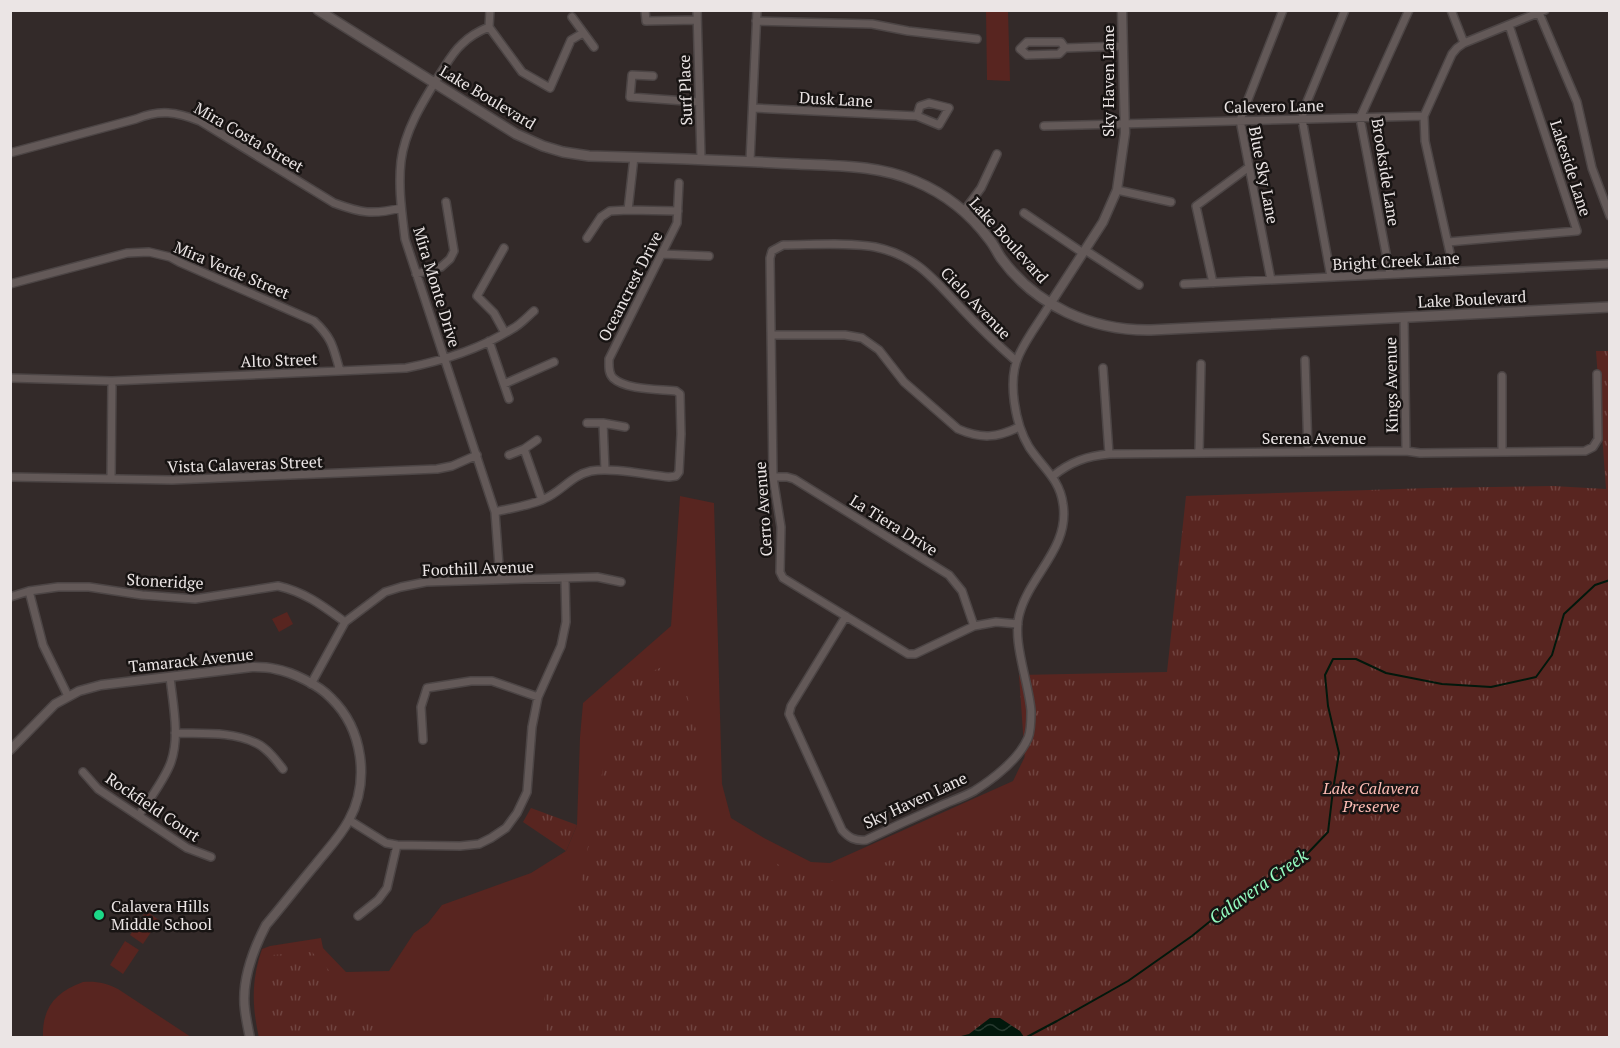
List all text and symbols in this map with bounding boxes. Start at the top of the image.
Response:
street label: Sky Haven Lane [1097,25,1119,137]
street label: Surf Place [673,54,697,126]
street label: Lake Boulevard [436,60,540,134]
street label: Dusk Lane [798,86,874,112]
street label: Calevero Lane [1224,94,1324,118]
street label: Mira Costa Street [190,97,308,177]
street label: Brookside Lane [1367,116,1405,228]
street label: Lakeside Lane [1545,117,1597,219]
street label: Blue Sky Lane [1244,124,1284,226]
street label: Lake Boulevard [965,192,1054,288]
street label: Mira Monte Drive [408,224,466,350]
street label: Oceancrest Drive [593,227,667,345]
street label: Mira Verde Street [171,236,293,304]
street label: Bright Creek Lane [1332,247,1460,275]
street label: Cielo Avenue [936,262,1016,344]
street label: Lake Boulevard [1417,285,1527,313]
street label: Kings Avenue [1379,337,1403,433]
street label: Alto Street [240,348,318,372]
street label: Serena Avenue [1262,427,1366,449]
street label: Vista Calaveras Street [167,450,323,478]
street label: Cerro Avenue [749,461,777,557]
street label: La Tiera Drive [846,489,942,561]
street label: Foothill Avenue [422,555,534,581]
street label: Stoneridge [126,568,204,594]
street label: Tamarack Avenue [128,643,254,677]
street label: Sky Haven Lane [859,766,971,834]
street label: Rockfield Court [101,767,205,847]
park label: Lake Calavera Preserve [1322,777,1419,817]
water label: Calavera Creek [1204,843,1313,929]
place label: Calavera Hills Middle School [111,895,212,935]
marker: Calavera Hills Middle School [92,908,106,922]

